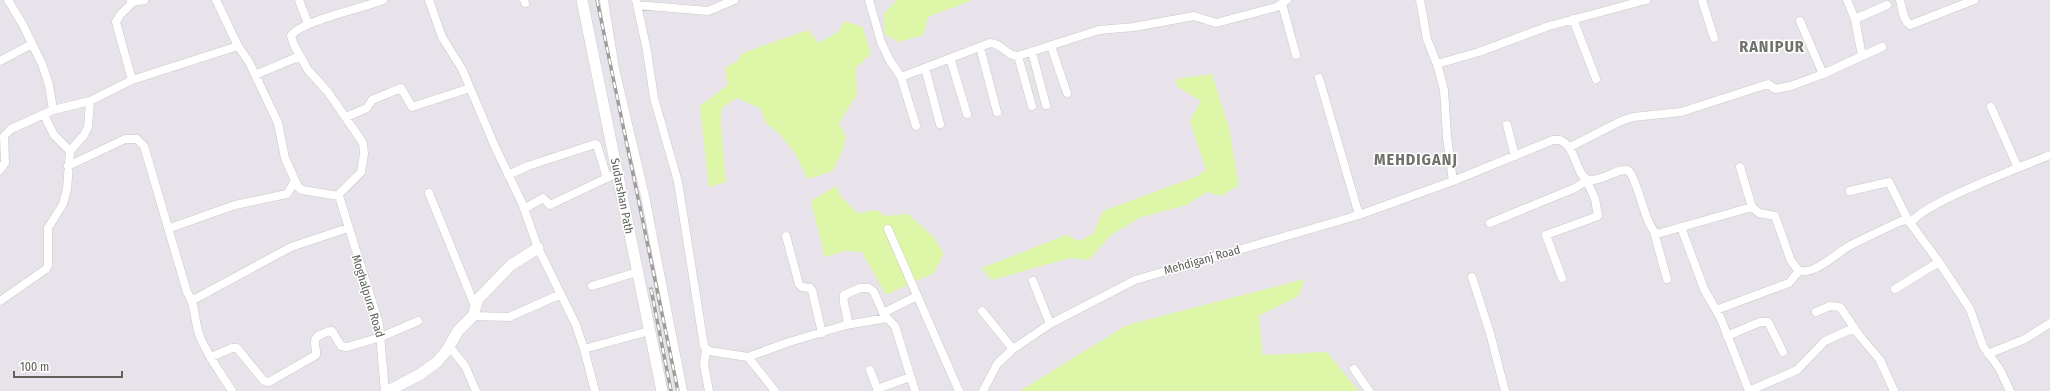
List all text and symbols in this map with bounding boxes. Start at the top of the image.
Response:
district label: RANIPUR [1739,37,1805,56]
district label: MEHDIGANJ [1374,150,1458,169]
street label: Sudarshan Path [608,157,636,235]
street label: Mehdiganj Road [1162,242,1242,278]
street label: Moghalpura Road [349,253,387,339]
scale bar [14,353,122,379]
text: 100 m [20,360,49,374]

